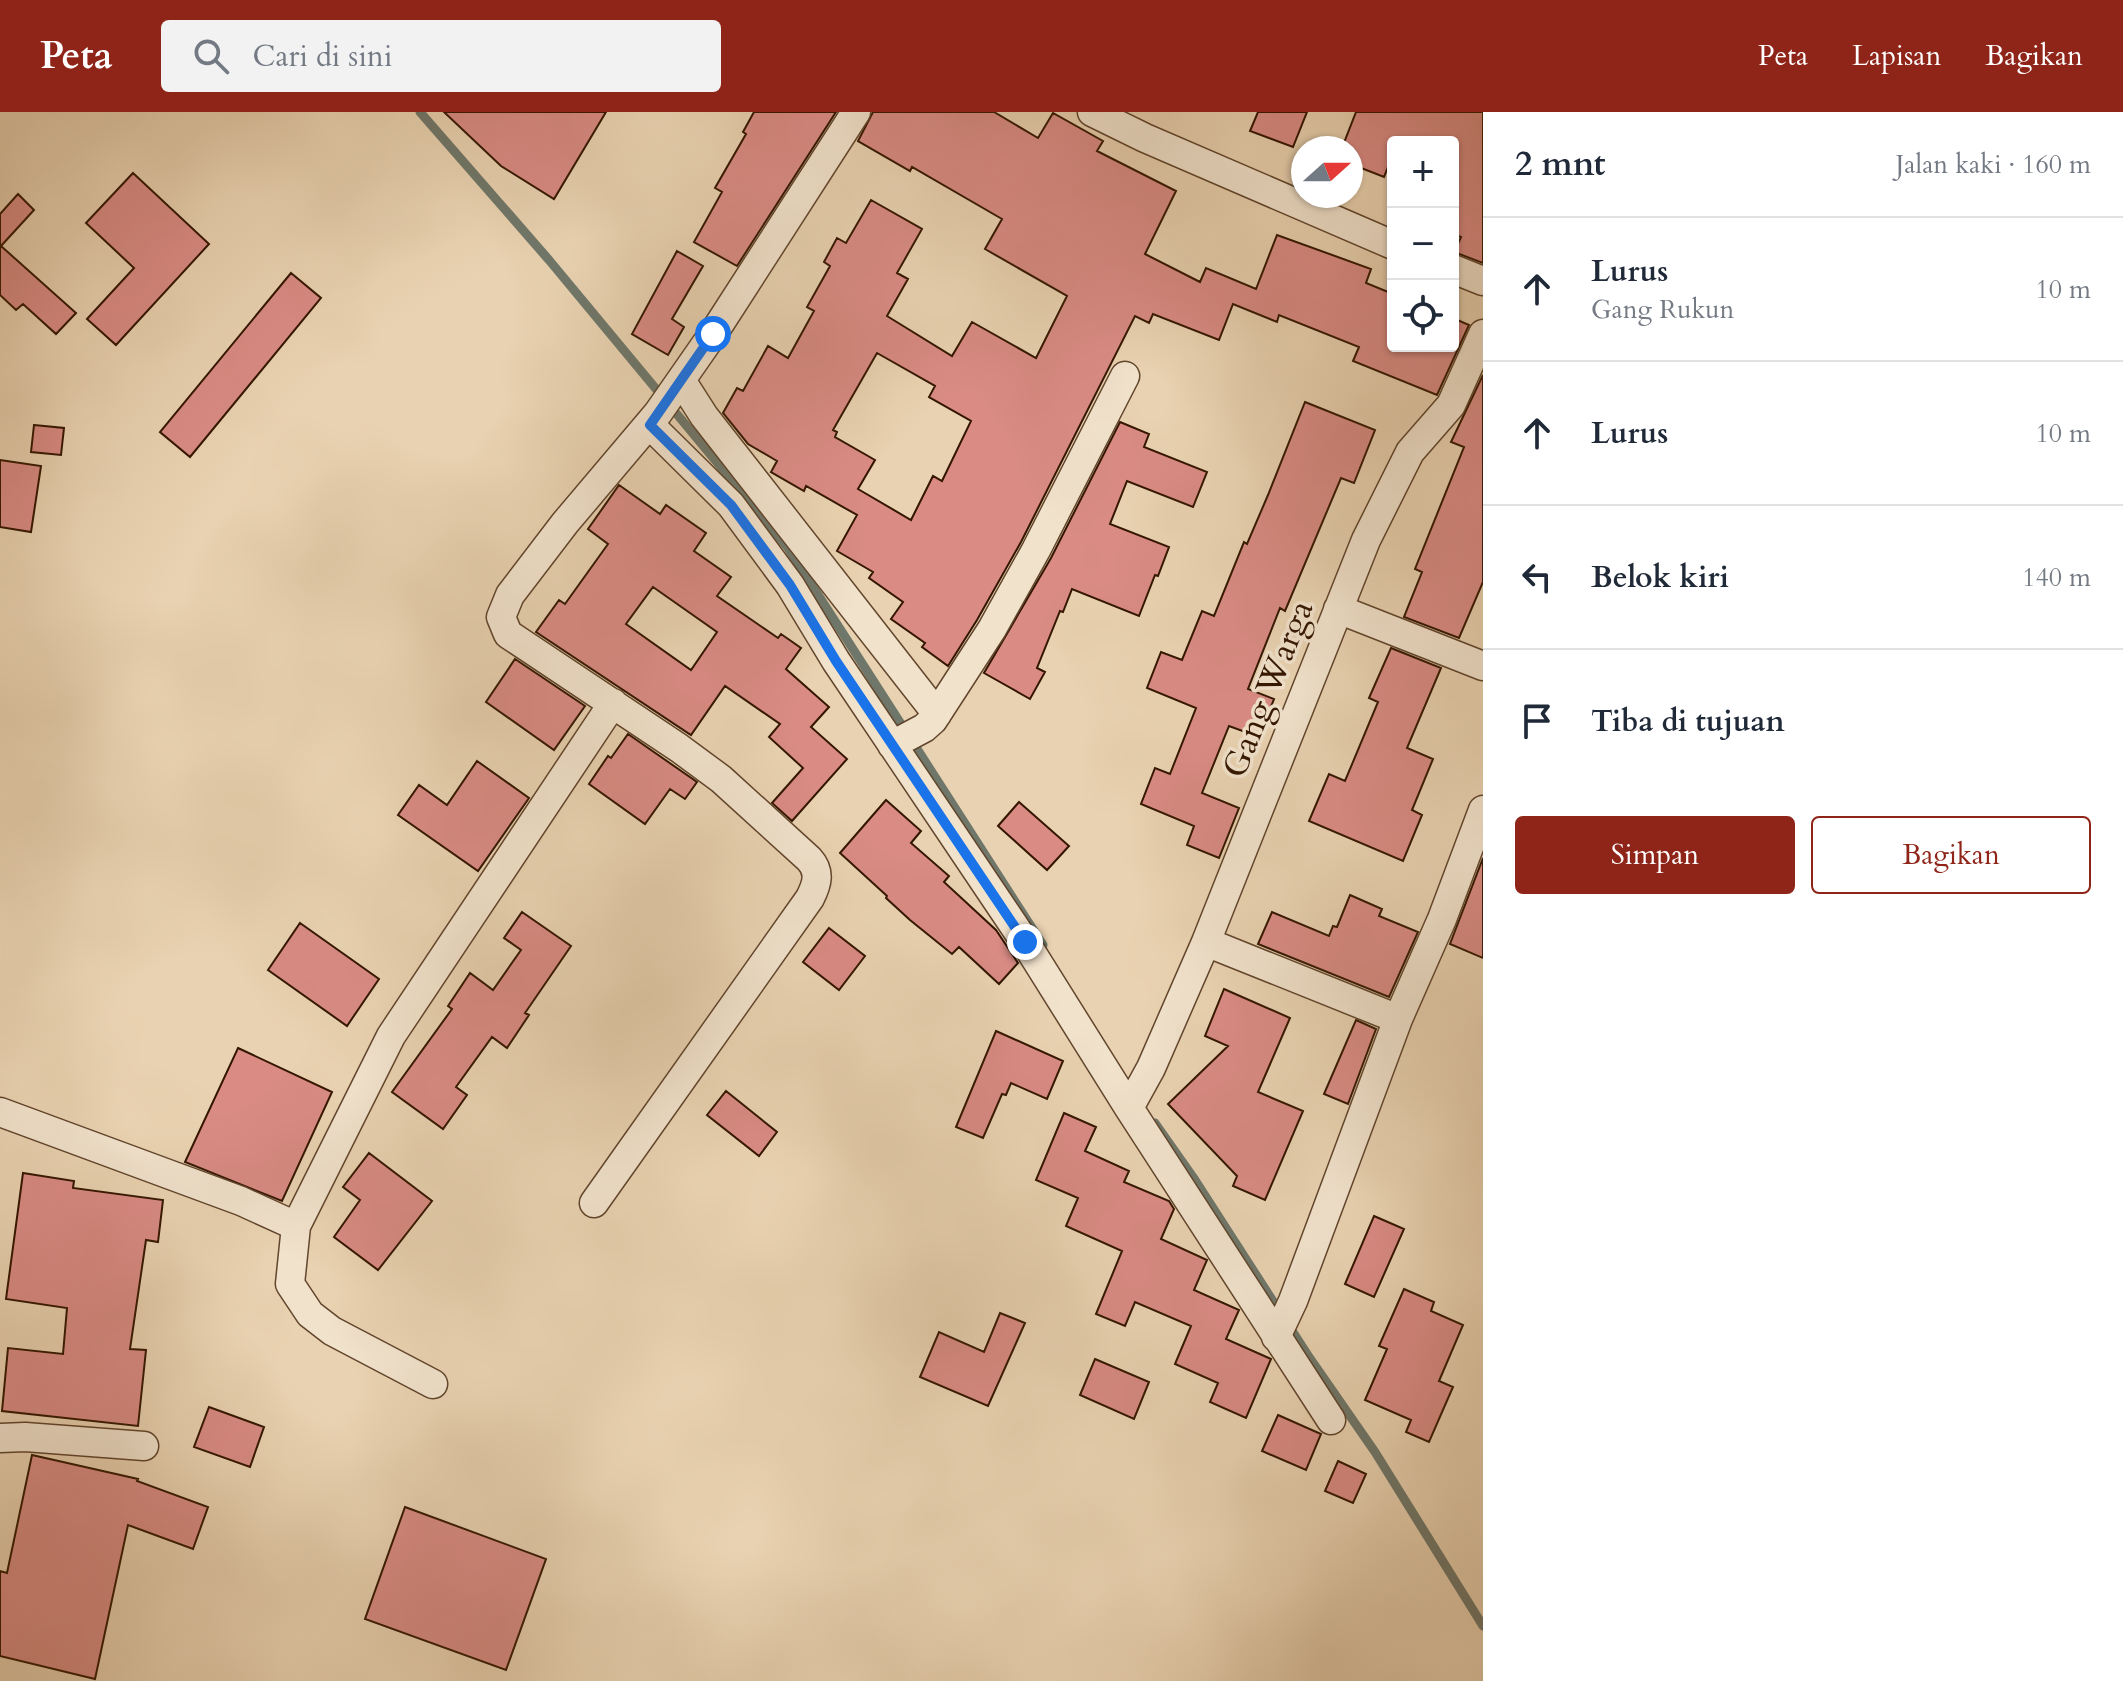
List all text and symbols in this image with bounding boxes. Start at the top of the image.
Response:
search box [161,20,721,92]
text: Peta [40,30,113,82]
icon: search [189,34,233,78]
text: Cari di sini [253,36,392,77]
text: Peta [1758,37,1808,75]
text: Lapisan [1852,37,1941,75]
text: Bagikan [1985,37,2083,75]
north arrow [1291,136,1363,208]
map controls [1387,136,1459,352]
button: + [1387,136,1459,208]
text: 2 mnt [1515,141,1605,187]
text: Jalan kaki · 160 m [1895,147,2091,182]
button: − [1387,208,1459,280]
text: Lurus [1591,251,1668,292]
icon: ahead [1515,267,1559,311]
text: 10 m [2035,272,2091,307]
button: locate [1387,280,1459,352]
text: Gang Rukun [1591,292,1734,327]
route start [695,316,731,352]
icon: ahead [1515,411,1559,455]
text: Lurus [1591,413,1668,454]
text: 10 m [2035,416,2091,451]
icon: left [1515,555,1559,599]
text: Belok kiri [1591,557,1729,598]
text: 140 m [2022,560,2091,595]
street label: Gang Warga [1212,593,1325,785]
icon: arrive [1515,699,1559,743]
text: Tiba di tujuan [1591,701,1785,742]
button: Simpan [1515,816,1795,894]
button: Bagikan [1811,816,2091,894]
route end [1007,924,1043,960]

